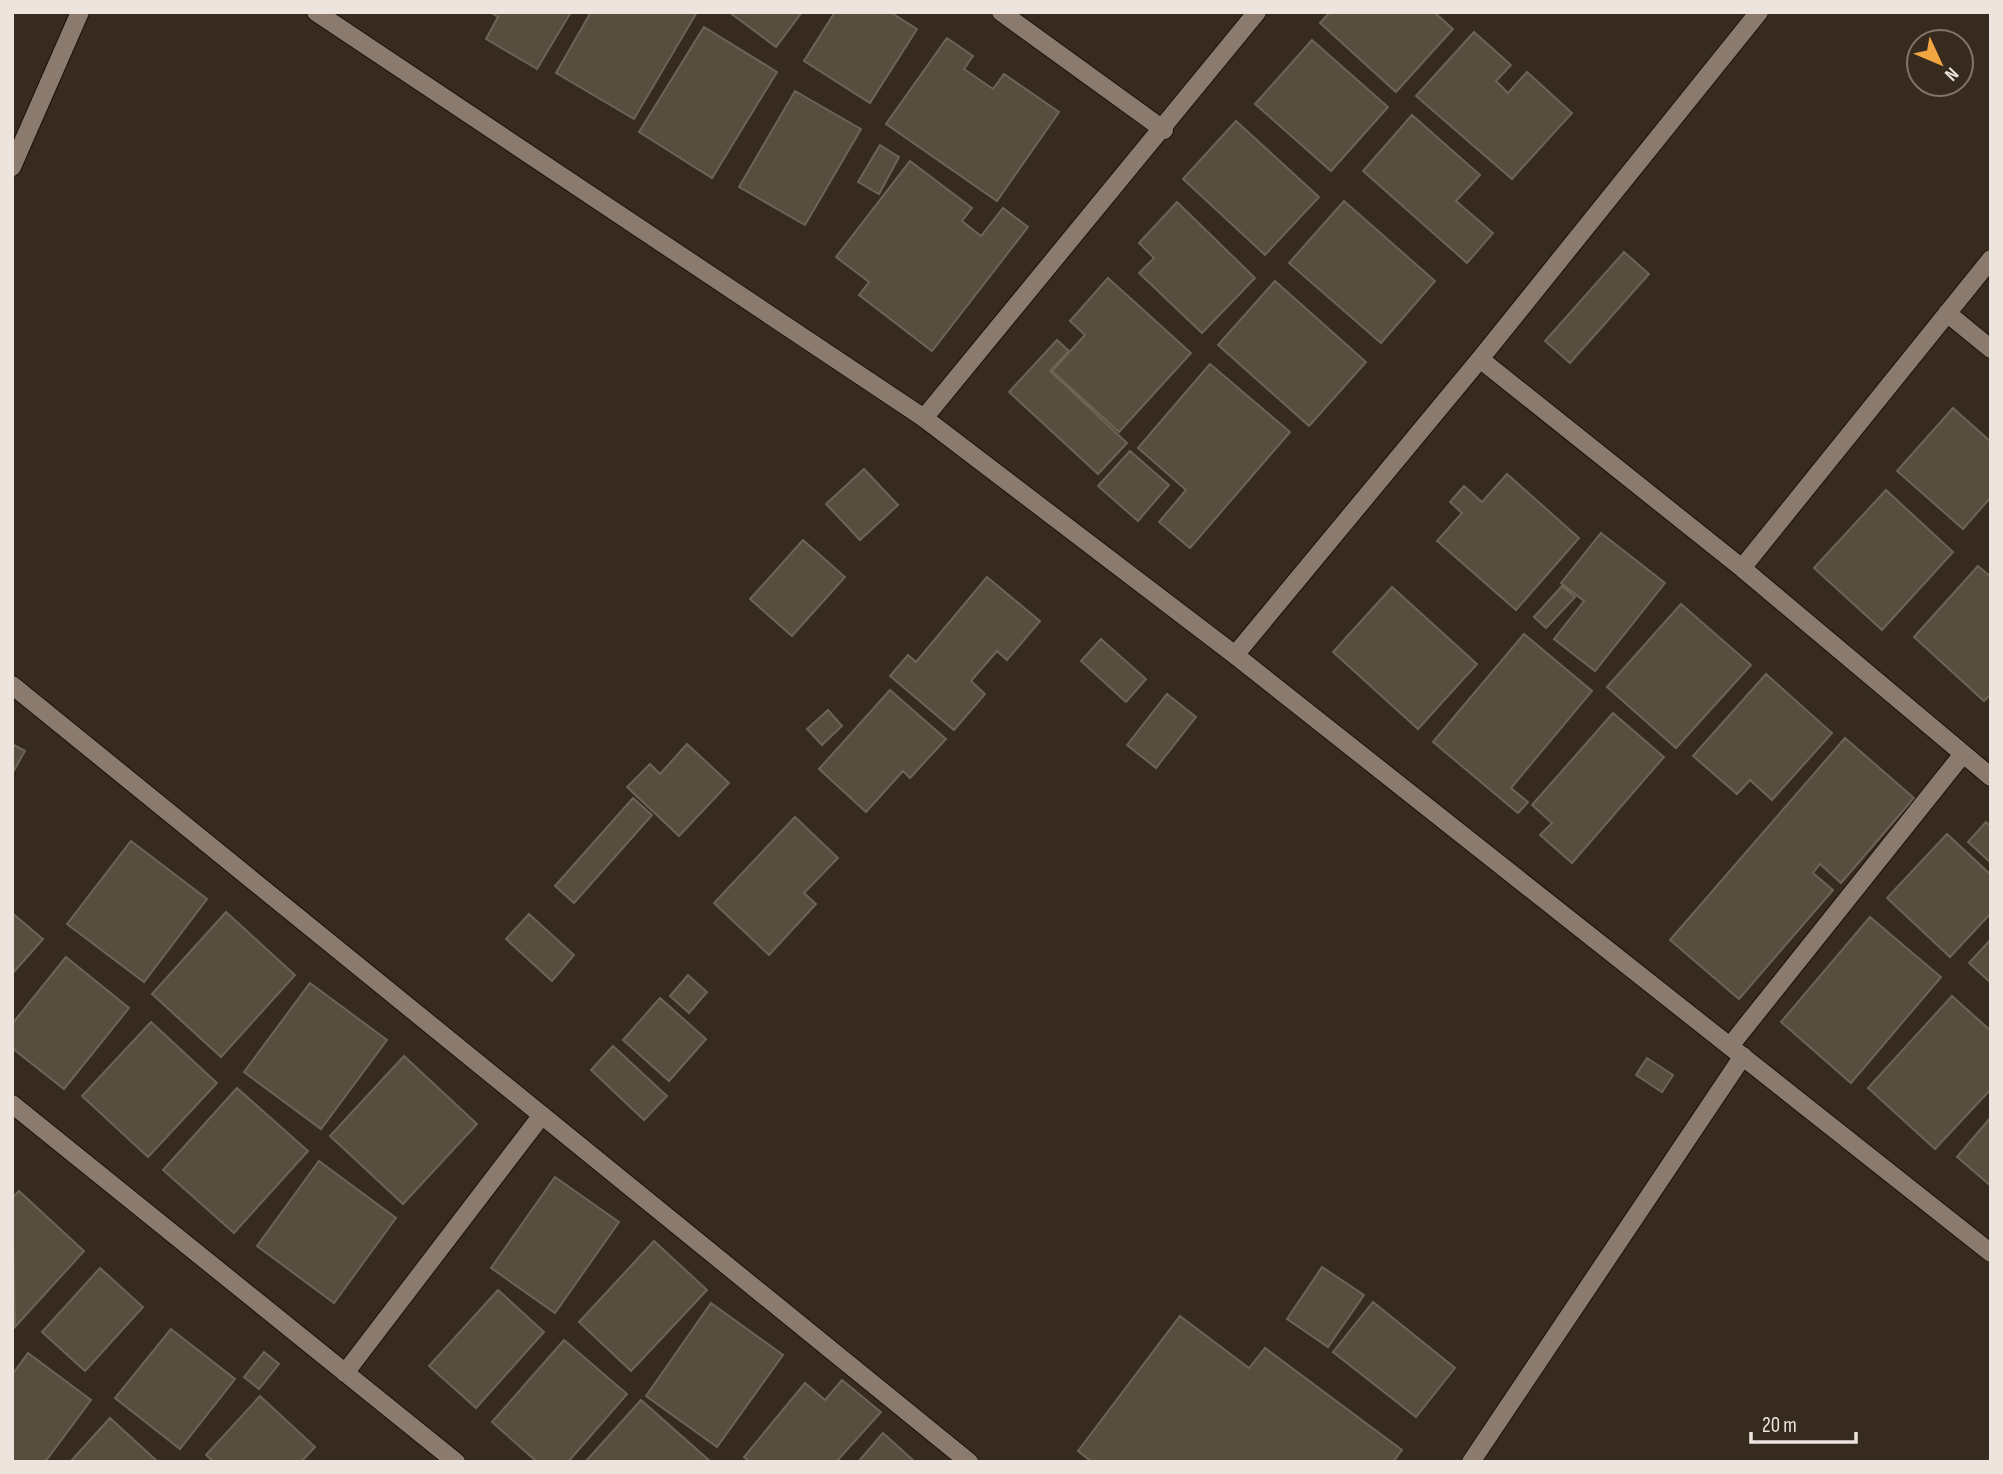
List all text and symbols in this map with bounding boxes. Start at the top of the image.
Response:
north arrow [1905,28,1975,98]
text: N [1939,62,1963,85]
scale bar [1751,1400,1856,1444]
text: 20 m [1762,1413,1797,1438]

